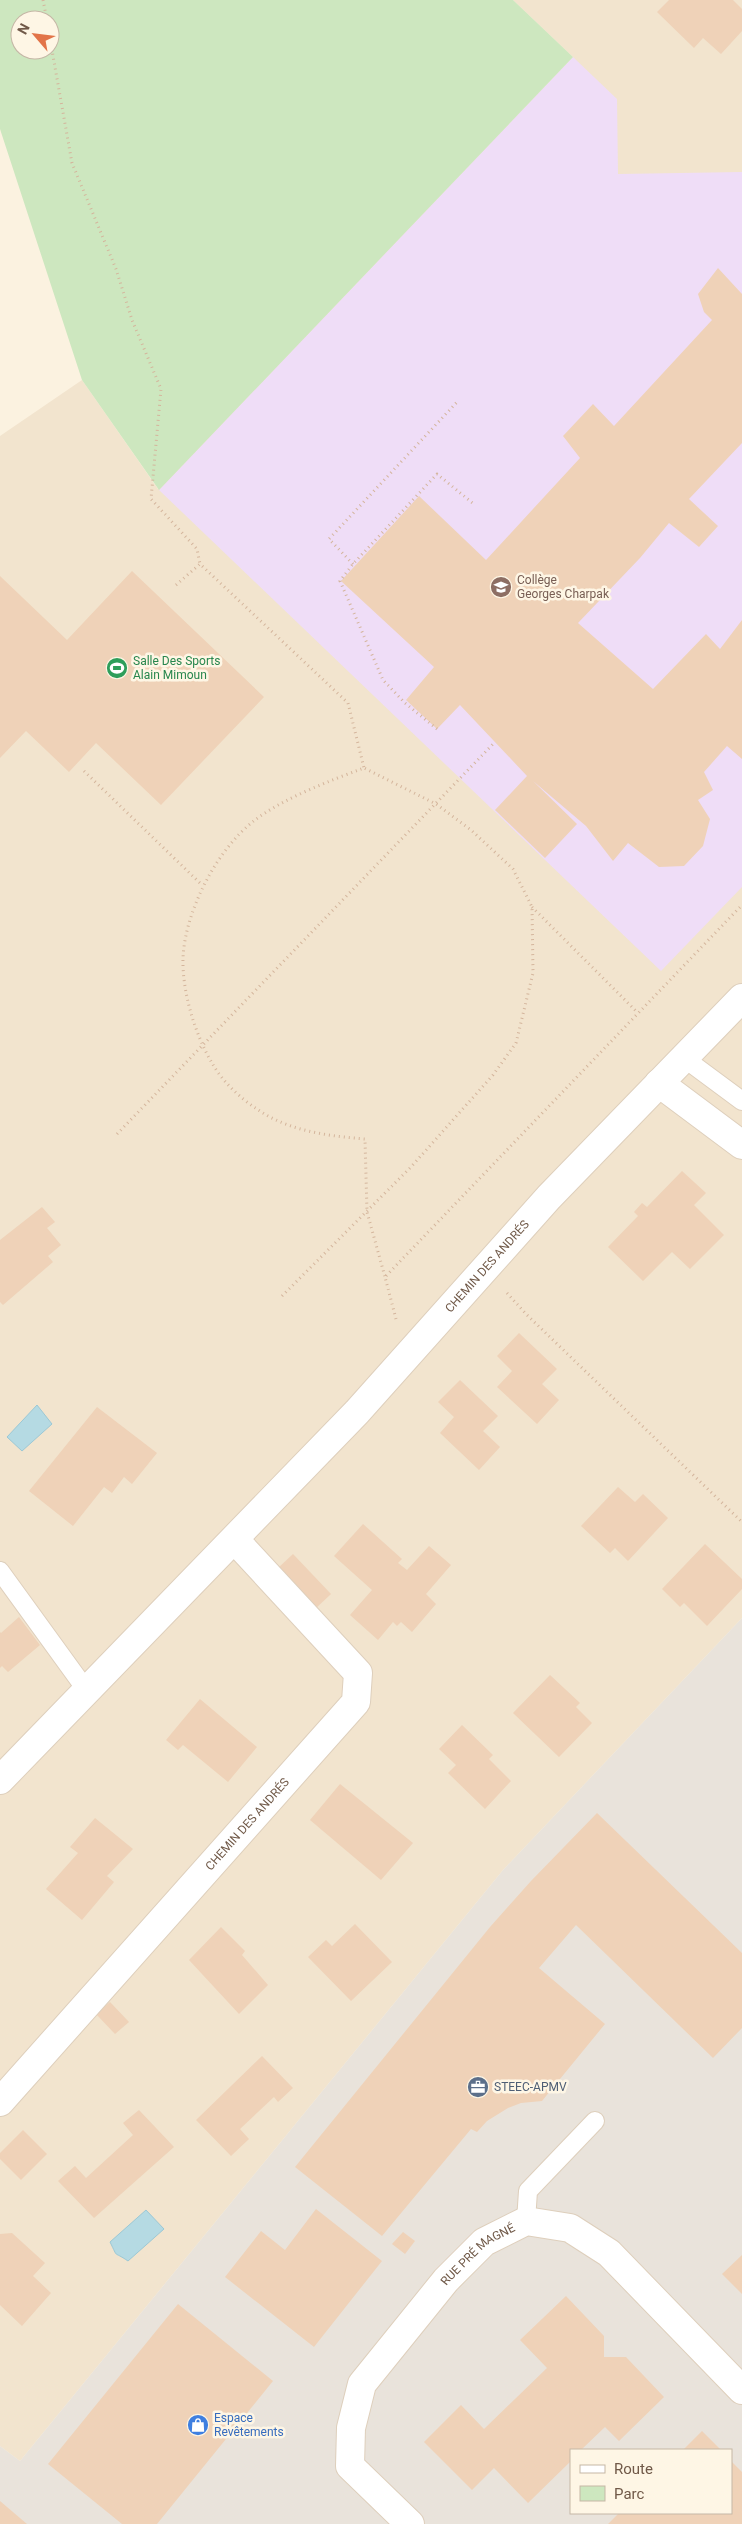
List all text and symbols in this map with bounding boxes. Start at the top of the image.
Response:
north arrow [10,10,60,60]
text: N [14,21,33,37]
place label: Collège Georges Charpak [517,573,610,601]
school or university icon: Collège Georges Charpak [489,575,513,599]
place label: Salle Des Sports Alain Mimoun [133,654,220,682]
sports icon: Salle Des Sports Alain Mimoun [105,656,129,680]
street label: CHEMIN DES ANDRÉS [442,1217,532,1315]
street label: CHEMIN DES ANDRÉS [203,1775,292,1873]
office icon: STEEC-APMV [466,2075,490,2099]
place label: STEEC-APMV [494,2080,567,2094]
street label: RUE PRÉ MAGNÉ [438,2220,517,2288]
place label: Espace Revêtements [214,2411,284,2439]
shop icon: Espace Revêtements [186,2413,210,2437]
legend [570,2449,732,2514]
text: Route [614,2460,653,2478]
text: Parc [614,2485,644,2503]

